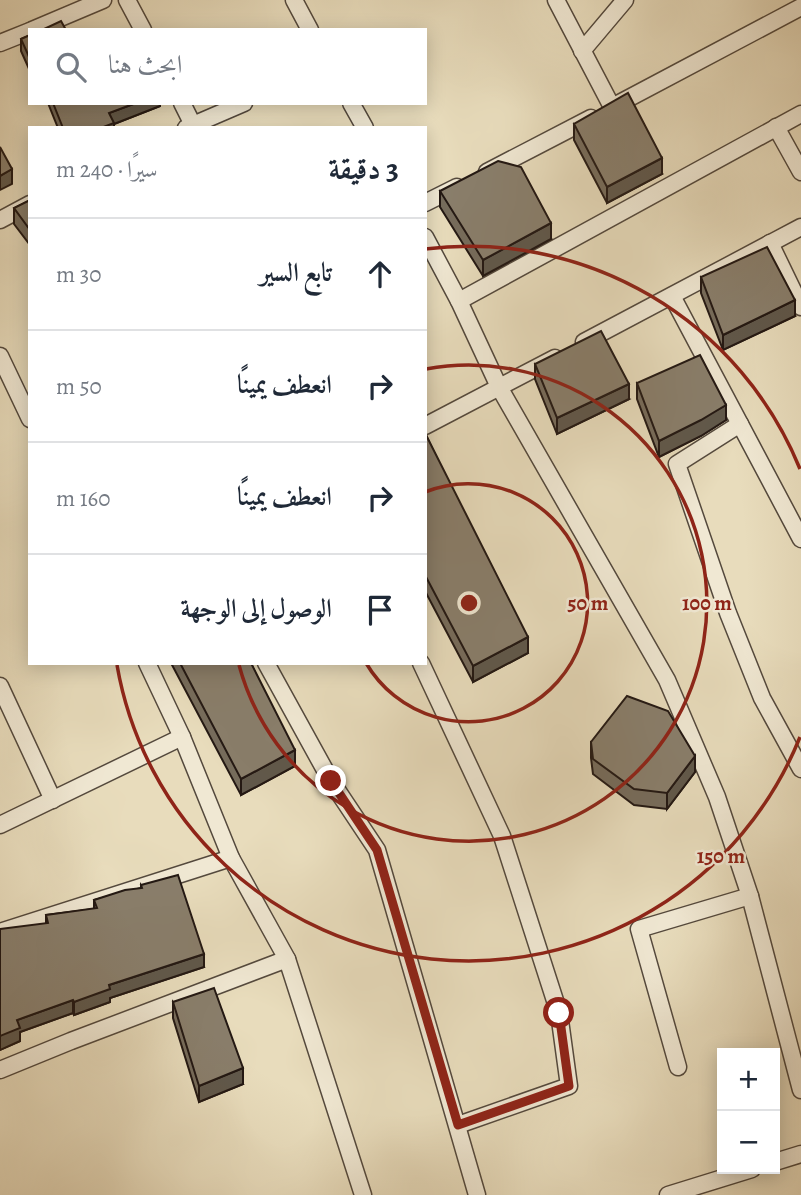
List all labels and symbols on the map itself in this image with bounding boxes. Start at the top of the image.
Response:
text: 50 m [568,589,609,617]
text: 100 m [682,589,732,617]
centre of rings [457,591,481,615]
route end [315,765,346,796]
text: 150 m [697,842,746,870]
route start [543,997,574,1028]

